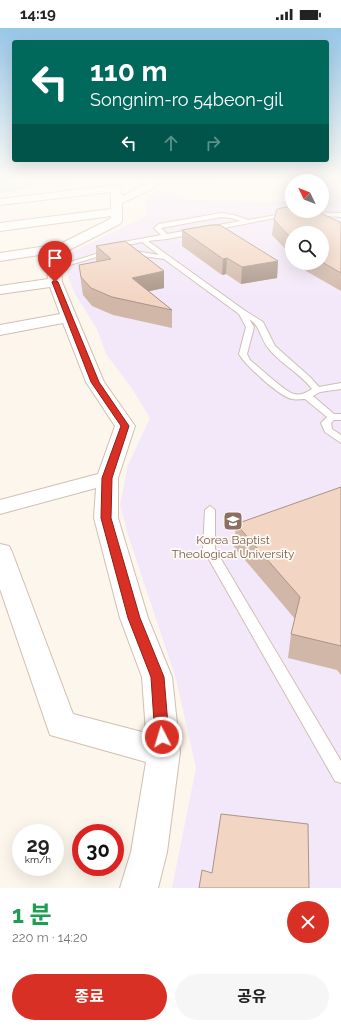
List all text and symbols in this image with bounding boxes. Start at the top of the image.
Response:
text: 14:19 [20,5,56,23]
text: 110 m [90,55,168,88]
icon: left [24,56,76,108]
text: Songnim-ro 54beon-gil [90,89,283,110]
icon: left [118,132,140,154]
icon: ahead [160,132,182,154]
icon: right [202,132,224,154]
north arrow [285,174,329,218]
map controls [285,174,329,270]
button: search [285,226,329,270]
pin [38,241,72,282]
icon: arrive [44,247,66,269]
school or university icon: Korea Baptist Theological University [222,510,244,532]
place label: Korea Baptist Theological University [171,533,295,561]
position arrow [141,716,183,758]
speed limit sign: 30 [72,824,124,876]
text: 29 [26,833,50,857]
text: km/h [25,854,51,865]
text: 1 분 [12,900,52,929]
button: close [287,901,329,943]
text: 220 m · 14:20 [12,930,88,945]
button: 종료 [12,974,167,1020]
button: 공유 [175,974,329,1020]

